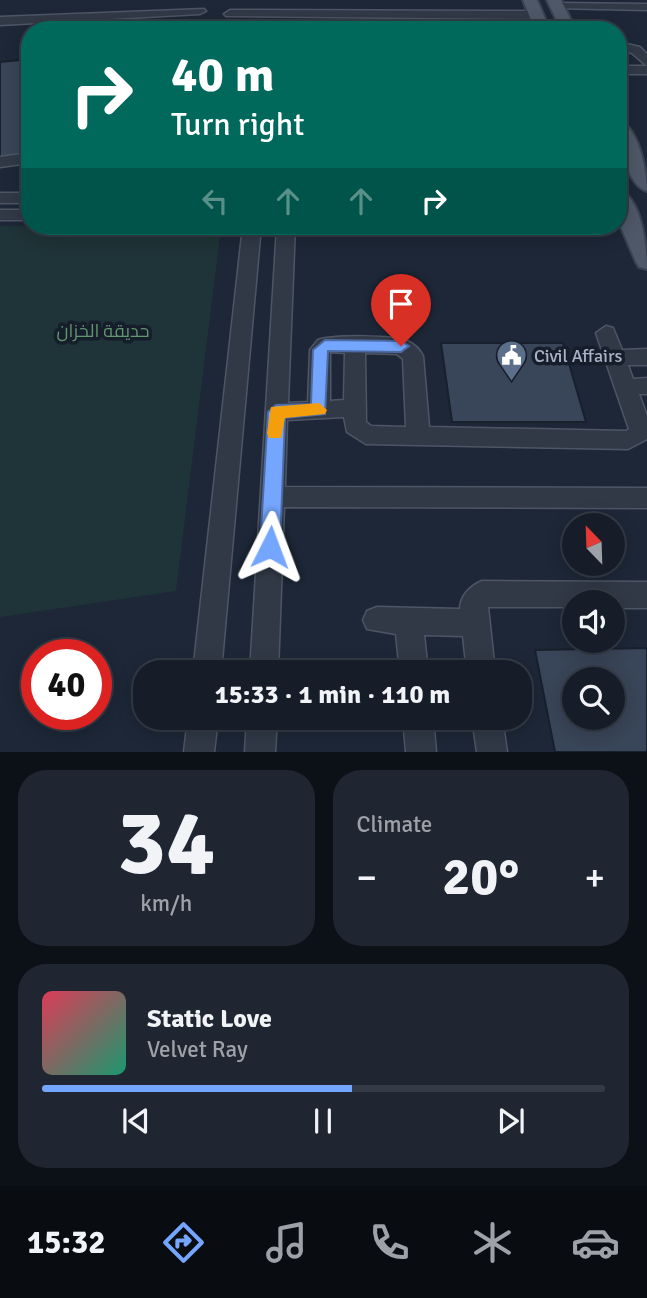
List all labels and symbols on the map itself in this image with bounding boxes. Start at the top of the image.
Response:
pin [371,274,431,346]
park label: حديقة الخزان [56,320,150,342]
public building icon: Civil Affairs [494,339,528,383]
place label: Civil Affairs [534,345,623,367]
position arrow [233,510,307,584]
north arrow [562,513,625,576]
speed limit sign: 40 [21,639,112,730]

